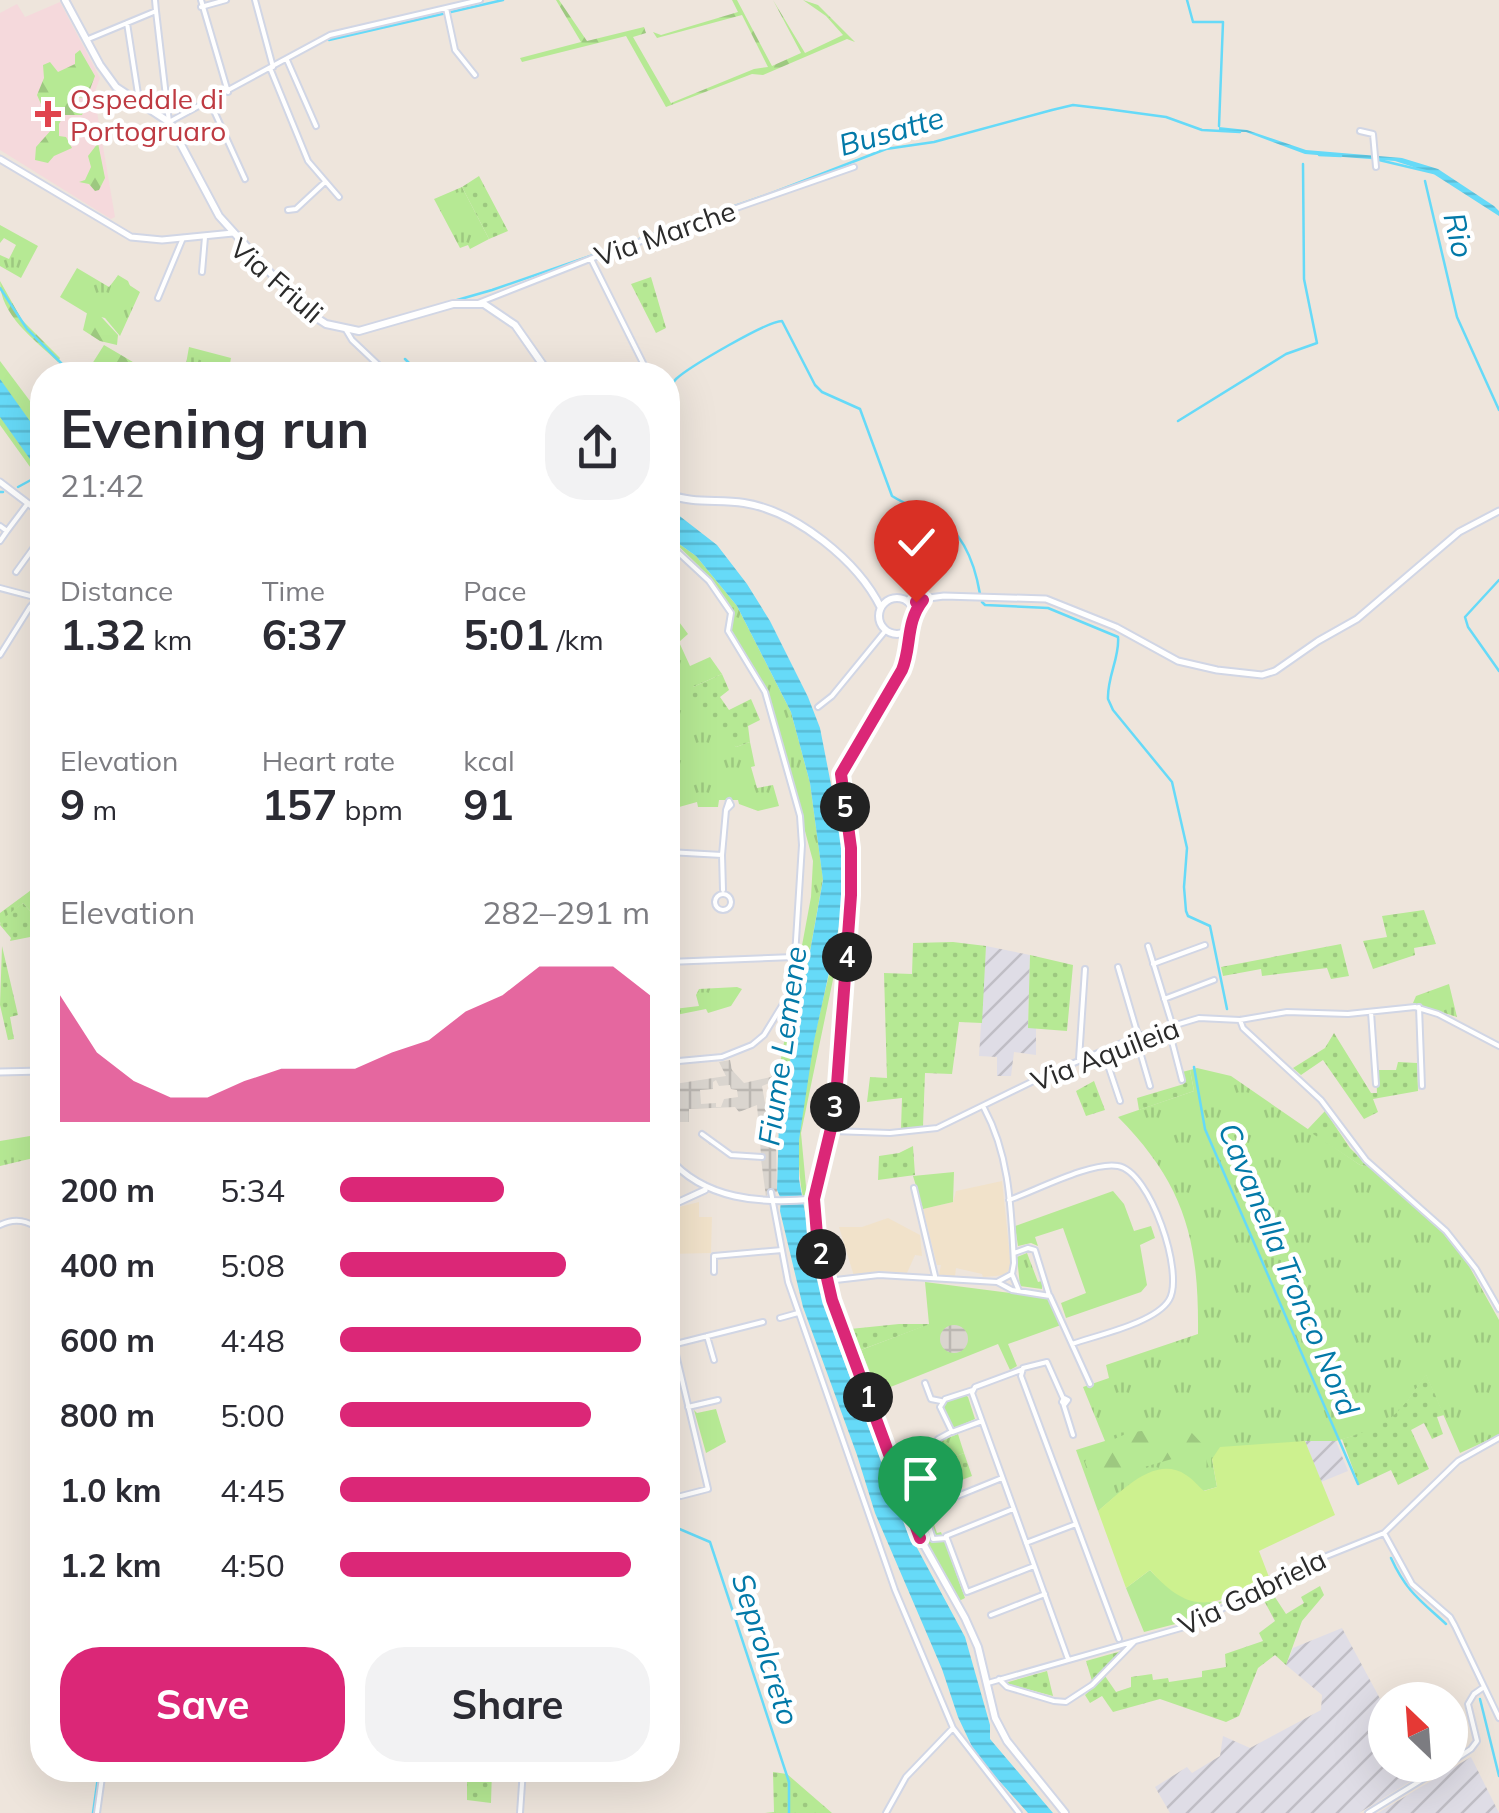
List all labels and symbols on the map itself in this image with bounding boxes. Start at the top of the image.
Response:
place label: Ospedale di Portogruaro [70,81,226,148]
water label: Busatte [834,98,948,164]
marker: Ospedale di Portogruaro [35,101,61,127]
street label: Via Marche [590,193,740,273]
water label: Rio [1435,209,1483,261]
street label: Via Friuli [223,230,331,330]
pin [874,500,959,603]
pin: 5 [820,782,870,832]
pin: 4 [822,932,872,982]
water label: Fiume Lemene [749,944,815,1148]
street label: Via Aquileia [1026,1010,1184,1098]
pin: 3 [810,1082,860,1132]
water label: Cavanella Tronco Nord [1210,1117,1368,1421]
pin: 2 [796,1229,846,1279]
pin: 1 [843,1372,893,1422]
pin [878,1436,963,1539]
street label: Via Gabriela [1172,1541,1332,1643]
water label: Seprolcreto [724,1568,808,1730]
north arrow [1368,1682,1468,1782]

